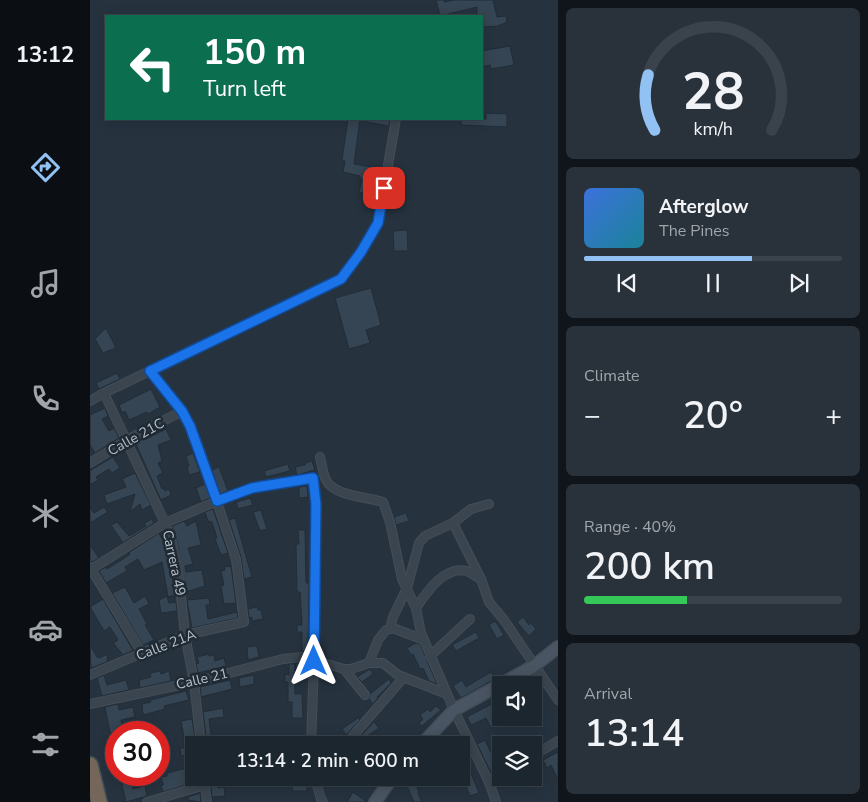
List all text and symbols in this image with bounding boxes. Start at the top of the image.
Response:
text: 150 m [203,29,306,76]
icon: left [120,35,185,100]
text: 13:12 [16,40,74,70]
text: 28 [682,56,744,127]
text: Turn left [203,74,286,104]
text: km/h [693,117,733,141]
icon: directions [28,150,63,185]
pin [363,167,405,209]
icon: arrive [370,174,398,202]
text: Afterglow [659,194,749,220]
text: The Pines [659,220,729,242]
icon: music [28,266,63,301]
icon: previous [613,269,641,297]
icon: pause [699,269,727,297]
icon: next [785,269,813,297]
text: Climate [584,365,639,387]
icon: phone [28,381,63,416]
text: 20° [683,390,743,441]
text: − [584,397,601,435]
text: + [825,397,842,435]
street label: Calle 21C [104,414,168,460]
icon: climate [28,496,63,531]
text: Range · 40% [584,516,676,538]
street label: Carrera 49 [158,528,190,598]
text: 200 km [584,541,715,592]
icon: car [28,612,63,647]
street label: Calle 21A [133,625,199,665]
position arrow [287,634,339,686]
street label: Calle 21 [174,664,230,694]
map controls [492,676,542,786]
button: sound [492,676,542,726]
text: Arrival [584,683,632,705]
text: 13:14 [584,708,684,759]
speed limit sign: 30 [105,721,170,786]
icon: filters [28,727,63,762]
button: layers [492,736,542,786]
text: 13:14 · 2 min · 600 m [236,748,419,774]

